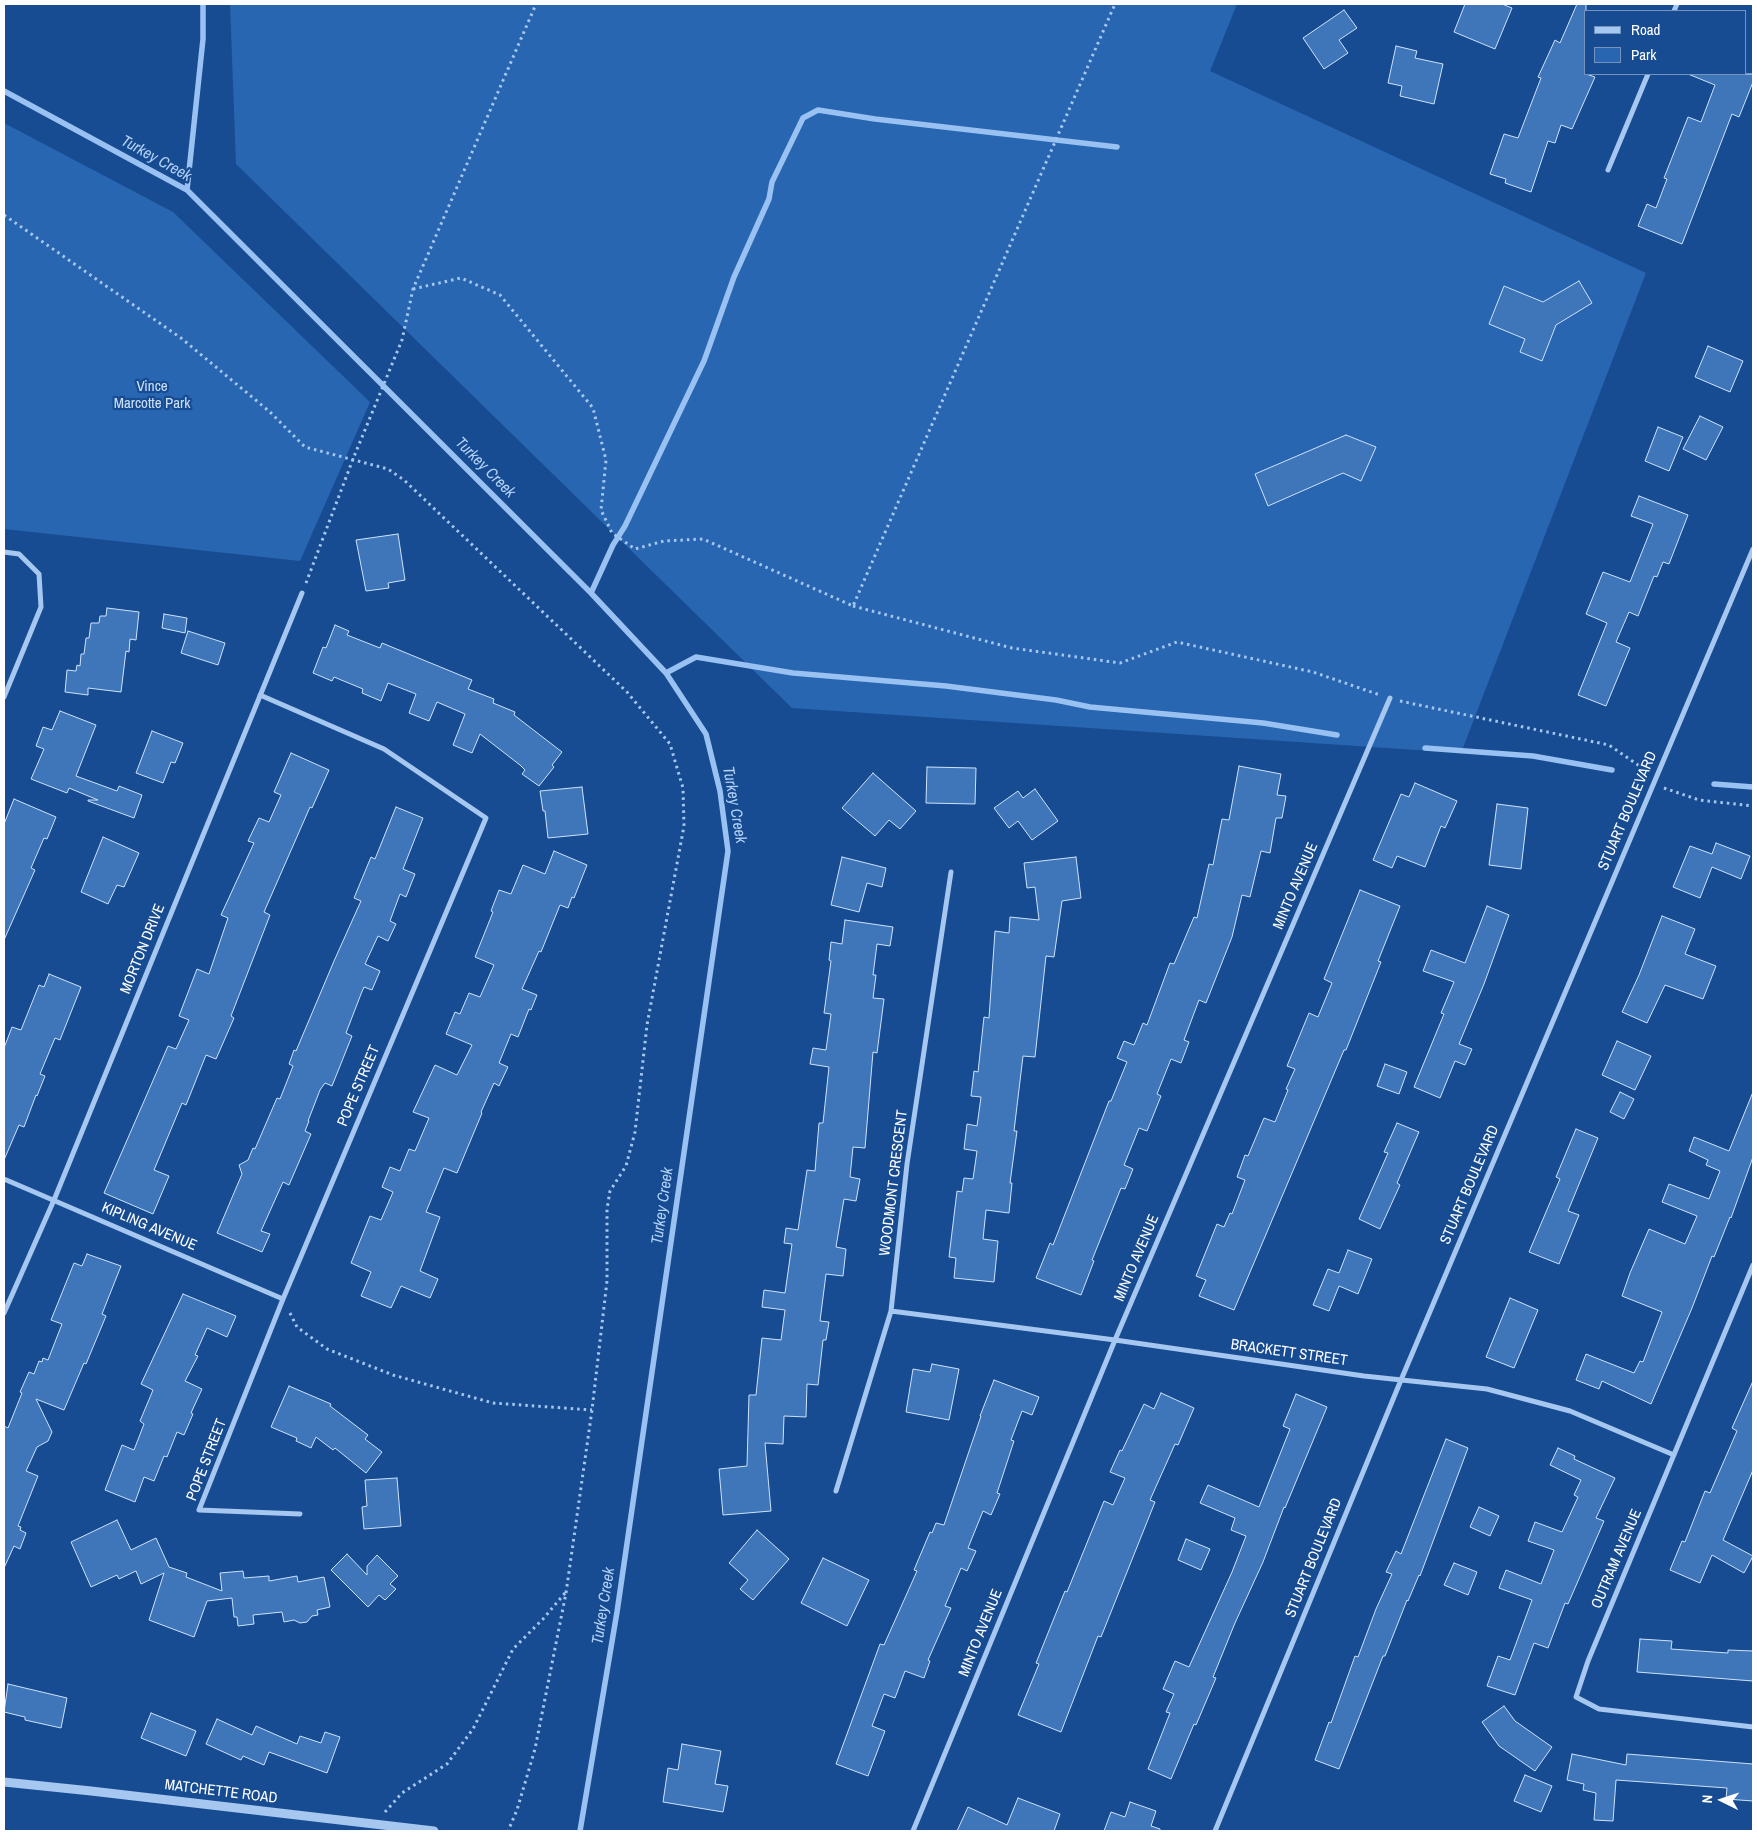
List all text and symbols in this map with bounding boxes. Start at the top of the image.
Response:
legend [1584,10,1747,75]
text: Road [1631,19,1660,40]
text: Park [1631,44,1656,65]
water label: Turkey Creek [117,132,195,186]
park label: Vince Marcotte Park [114,378,190,413]
water label: Turkey Creek [451,434,519,502]
street label: STUART BOULEVARD [1595,749,1661,873]
water label: Turkey Creek [718,765,750,845]
street label: MINTO AVENUE [1270,840,1322,932]
street label: MORTON DRIVE [117,901,169,997]
street label: POPE STREET [334,1043,384,1129]
street label: WOODMONT CRESCENT [876,1109,912,1257]
street label: STUART BOULEVARD [1437,1123,1503,1247]
water label: Turkey Creek [648,1166,678,1246]
street label: KIPLING AVENUE [99,1199,199,1255]
street label: MINTO AVENUE [1111,1212,1163,1304]
street label: BRACKETT STREET [1230,1336,1348,1370]
street label: POPE STREET [183,1417,231,1503]
street label: STUART BOULEVARD [1282,1496,1346,1620]
street label: OUTRAM AVENUE [1588,1507,1646,1611]
water label: Turkey Creek [588,1566,620,1646]
street label: MINTO AVENUE [955,1587,1007,1679]
north arrow [1697,1775,1747,1825]
street label: MATCHETTE ROAD [164,1776,278,1808]
text: N [1698,1794,1716,1804]

